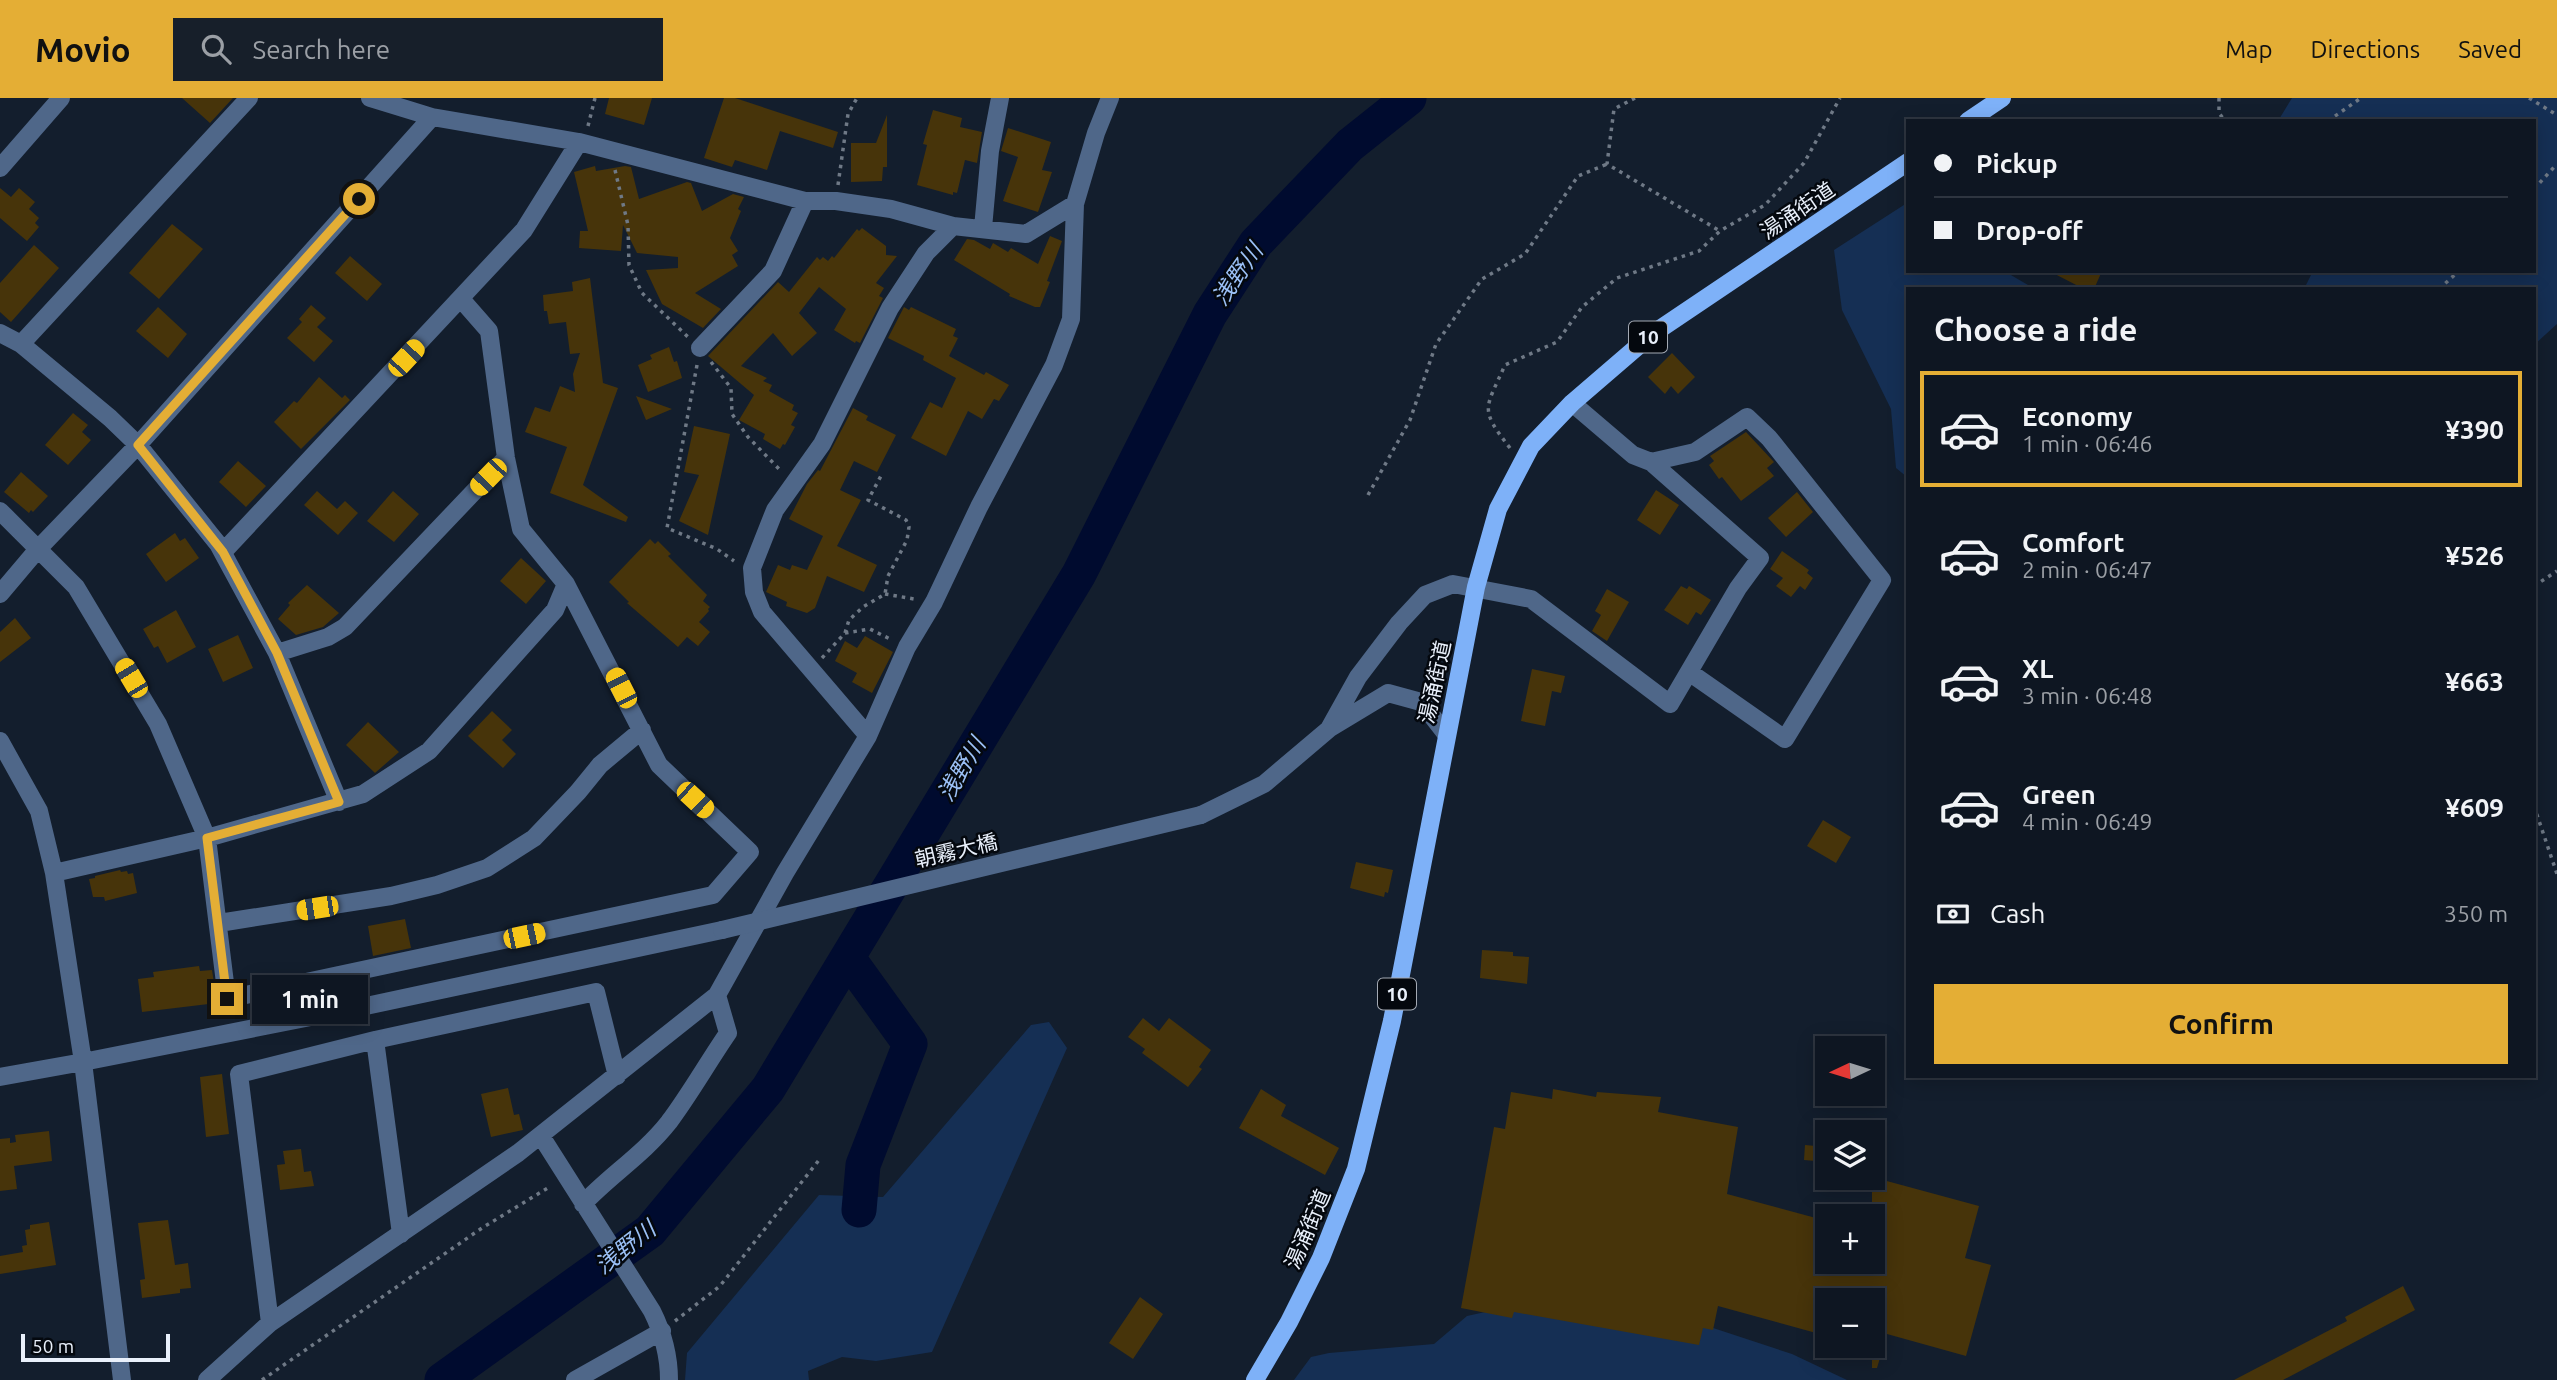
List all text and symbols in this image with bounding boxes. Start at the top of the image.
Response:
search box [173,18,663,81]
icon: search [197,30,235,68]
text: Movio [35,31,131,68]
text: Search here [253,35,390,64]
text: Map [2225,36,2272,63]
text: Directions [2310,36,2420,63]
text: Saved [2458,36,2522,63]
text: Pickup [1976,149,2058,178]
street label: 湯涌街道 [1755,177,1839,243]
route start [343,183,375,215]
text: Drop-off [1976,216,2083,245]
water label: 浅野川 [1207,236,1269,309]
text: Choose a ride [1934,311,2137,347]
road number: 10 [1629,322,1667,353]
car [384,335,429,381]
icon: car [1938,398,2001,461]
text: Economy [2022,402,2132,431]
text: ¥390 [2445,415,2504,444]
text: 1 min · 06:46 [2022,431,2153,456]
car [466,455,511,499]
icon: car [1938,524,2001,587]
text: Comfort [2022,528,2125,557]
text: ¥526 [2445,541,2504,570]
text: 2 min · 06:47 [2022,557,2153,582]
street label: 湯涌街道 [1414,638,1454,726]
icon: car [1938,650,2001,713]
text: XL [2022,654,2053,683]
car [112,655,151,701]
car [603,665,640,711]
text: ¥663 [2445,667,2504,696]
text: 3 min · 06:48 [2022,683,2153,708]
water label: 浅野川 [933,730,991,805]
icon: car [1938,776,2001,839]
car [673,778,718,822]
text: Green [2022,780,2096,809]
text: ¥609 [2445,793,2504,822]
text: 4 min · 06:49 [2022,809,2153,834]
street label: 朝霧大橋 [912,829,1000,871]
car [295,894,340,922]
icon: cash [1934,895,1972,933]
text: Cash [1990,899,2045,928]
text: 350 m [2444,901,2508,926]
car [502,921,547,951]
callout: 1 min [252,974,367,1024]
road number: 10 [1378,978,1416,1010]
route end [211,983,243,1015]
button: Confirm [1934,984,2508,1064]
text: 1 min [281,987,339,1012]
north arrow [1815,1036,1885,1106]
map controls [1815,1036,1885,1358]
button: layers [1815,1120,1885,1190]
street label: 湯涌街道 [1280,1186,1334,1272]
button: + [1815,1204,1885,1274]
water label: 浅野川 [590,1214,662,1278]
button: − [1815,1288,1885,1358]
scale bar [21,1331,170,1363]
text: 50 m [32,1335,74,1357]

